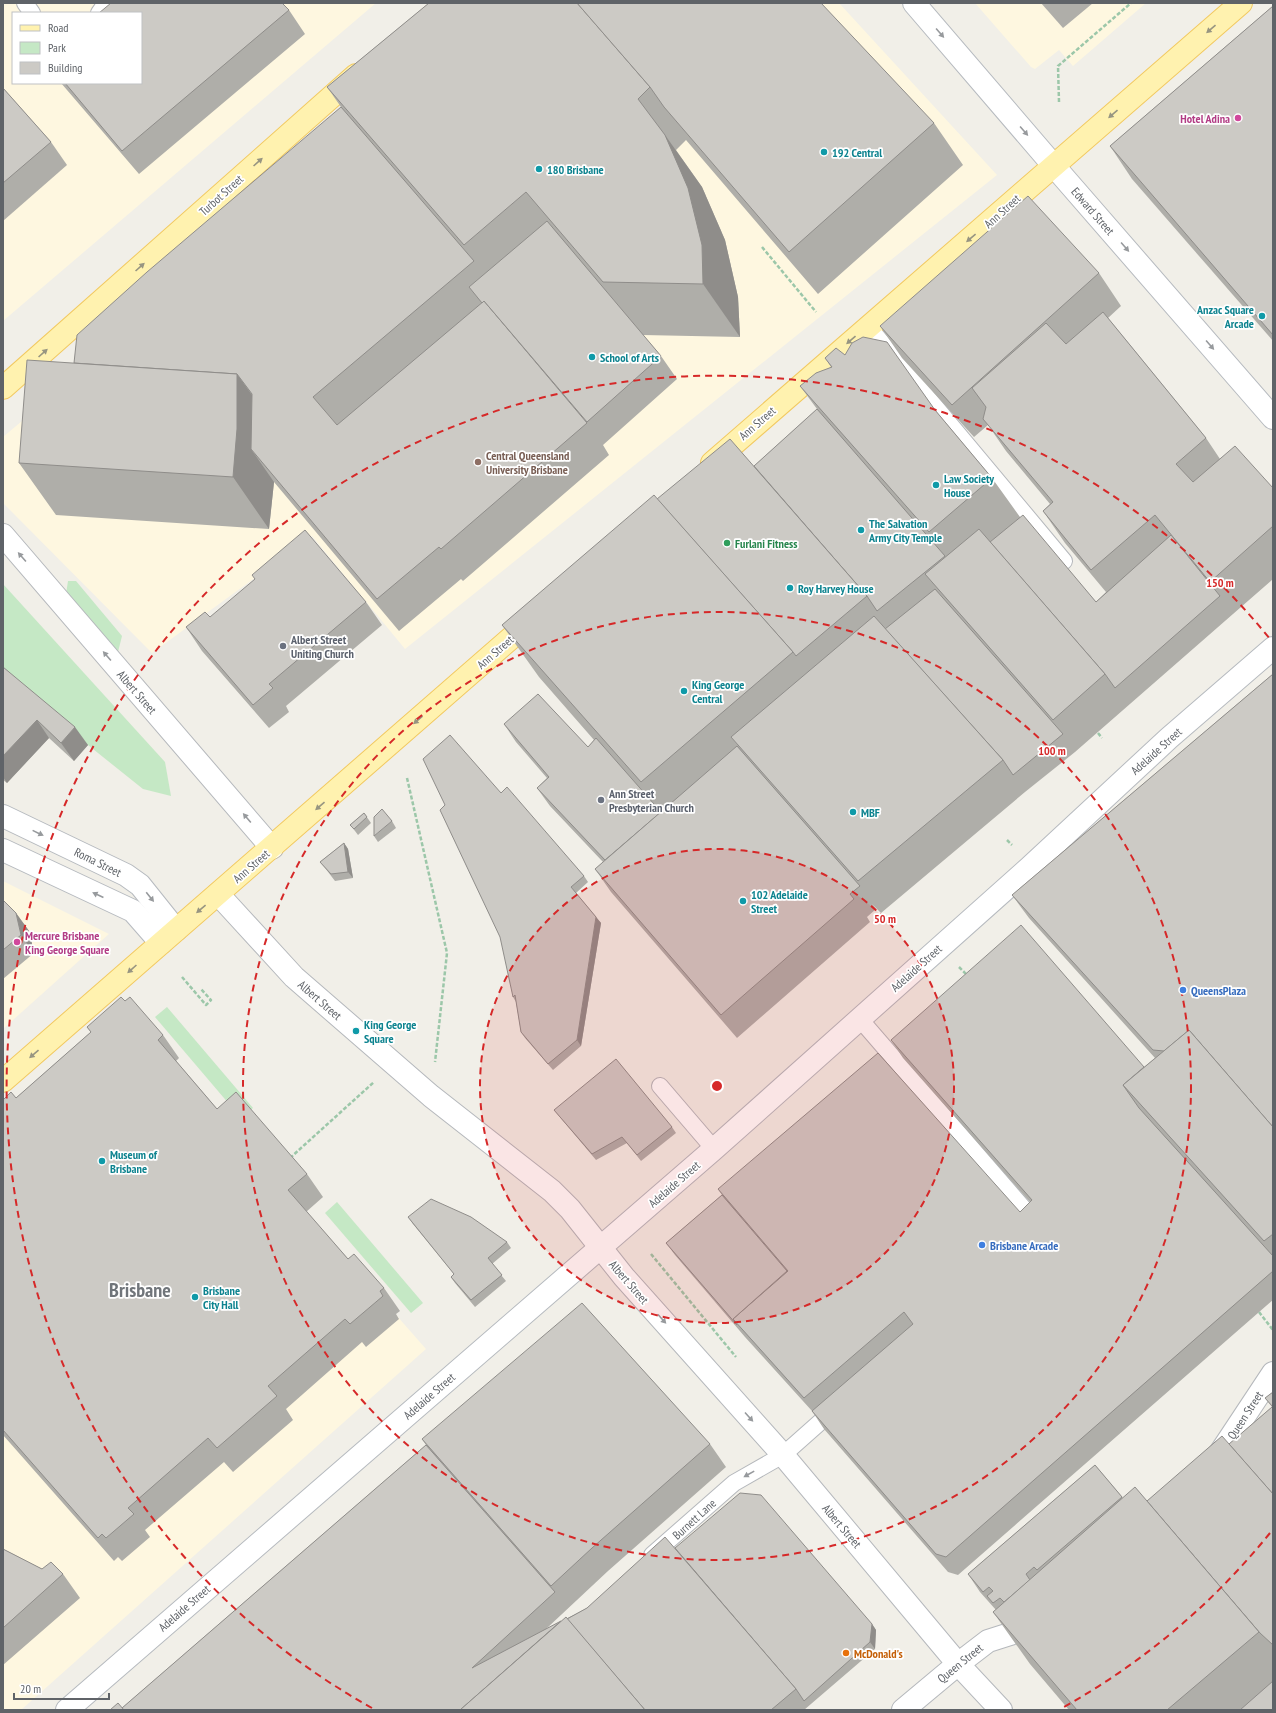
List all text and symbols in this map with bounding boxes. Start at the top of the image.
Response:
legend [12,12,142,84]
text: Road [48,20,68,35]
one-way arrow [1206,24,1216,33]
one-way arrow [935,27,944,38]
text: Park [48,40,66,55]
text: Building [48,60,83,75]
one-way arrow [1108,109,1118,118]
place label: Hotel Adina [1180,111,1230,126]
marker: Hotel Adina [1233,113,1243,123]
one-way arrow [1020,126,1029,137]
place label: 192 Central [832,145,882,160]
marker: 192 Central [819,147,829,157]
one-way arrow [253,157,263,167]
place label: 180 Brisbane [547,162,604,177]
marker: 180 Brisbane [534,164,544,174]
street label: Turbot Street [196,171,247,219]
street label: Edward Street [1068,184,1118,238]
street label: Ann Street [981,190,1024,231]
one-way arrow [966,233,977,242]
one-way arrow [1120,243,1129,252]
one-way arrow [135,262,145,272]
place label: Anzac Square Arcade [1196,302,1254,331]
marker: Anzac Square Arcade [1257,311,1267,321]
one-way arrow [846,336,857,345]
one-way arrow [1206,340,1215,351]
one-way arrow [37,349,48,358]
place label: School of Arts [600,350,659,365]
marker: School of Arts [587,352,597,362]
street label: Ann Street [736,403,779,443]
place label: Central Queensland University Brisbane [486,448,569,477]
marker: Central Queensland University Brisbane [473,457,483,467]
place label: Law Society House [944,471,994,500]
marker: Law Society House [931,480,941,490]
place label: The Salvation Army City Temple [868,516,942,545]
marker: The Salvation Army City Temple [856,525,866,535]
place label: Furlani Fitness [735,536,797,551]
marker: Furlani Fitness [722,538,732,548]
one-way arrow [18,552,27,563]
text: 150 m [1206,575,1234,590]
place label: Roy Harvey House [798,581,874,596]
marker: Roy Harvey House [785,583,795,593]
place label: Albert Street Uniting Church [290,632,354,661]
street label: Ann Street [474,632,517,672]
marker: Albert Street Uniting Church [278,641,288,651]
one-way arrow [102,651,111,662]
street label: Albert Street [114,667,160,717]
place label: King George Central [692,677,744,706]
marker: King George Central [679,686,689,696]
one-way arrow [413,715,423,725]
street label: Adelaide Street [1127,724,1185,778]
text: 100 m [1038,743,1066,758]
place label: Ann Street Presbyterian Church [608,786,694,815]
marker: Ann Street Presbyterian Church [596,795,606,805]
one-way arrow [315,801,325,810]
place label: MBF [861,805,880,820]
marker: MBF [848,807,858,817]
one-way arrow [242,813,251,823]
one-way arrow [33,830,44,836]
street label: Roma Street [72,844,125,880]
street label: Ann Street [230,846,273,886]
place label: 102 Adelaide Street [751,887,808,916]
one-way arrow [91,892,103,898]
one-way arrow [146,892,154,903]
marker: 102 Adelaide Street [738,896,748,906]
one-way arrow [195,904,206,913]
text: 50 m [874,911,896,926]
place label: Mercure Brisbane King George Square [25,928,109,957]
marker: Mercure Brisbane King George Square [12,937,22,947]
street label: Adelaide Street [887,941,945,995]
one-way arrow [127,964,137,974]
street label: Albert Street [295,977,345,1023]
place label: QueensPlaza [1191,983,1246,998]
marker: QueensPlaza [1178,985,1188,995]
place label: King George Square [364,1017,416,1046]
marker: King George Square [351,1026,361,1036]
one-way arrow [29,1050,39,1059]
centre of rings [710,1079,724,1093]
place label: Museum of Brisbane [110,1147,158,1176]
marker: Museum of Brisbane [97,1156,107,1166]
street label: Adelaide Street [645,1157,703,1211]
place label: Brisbane Arcade [990,1238,1058,1253]
marker: Brisbane Arcade [977,1240,987,1250]
street label: Albert Street [606,1257,652,1307]
district label: Brisbane [109,1277,171,1303]
place label: Brisbane City Hall [203,1283,240,1312]
marker: Brisbane City Hall [190,1292,200,1302]
one-way arrow [658,1314,667,1325]
street label: Adelaide Street [400,1369,458,1423]
street label: Queen Street [1224,1388,1266,1442]
one-way arrow [744,1411,753,1422]
one-way arrow [743,1471,755,1478]
street label: Burnett Lane [669,1496,719,1542]
street label: Albert Street [819,1501,865,1552]
street label: Adelaide Street [155,1581,213,1635]
street label: Queen Street [934,1640,986,1686]
place label: McDonald's [854,1646,903,1661]
marker: McDonald's [841,1648,851,1658]
scale bar [14,1675,109,1701]
text: 20 m [20,1681,41,1696]

